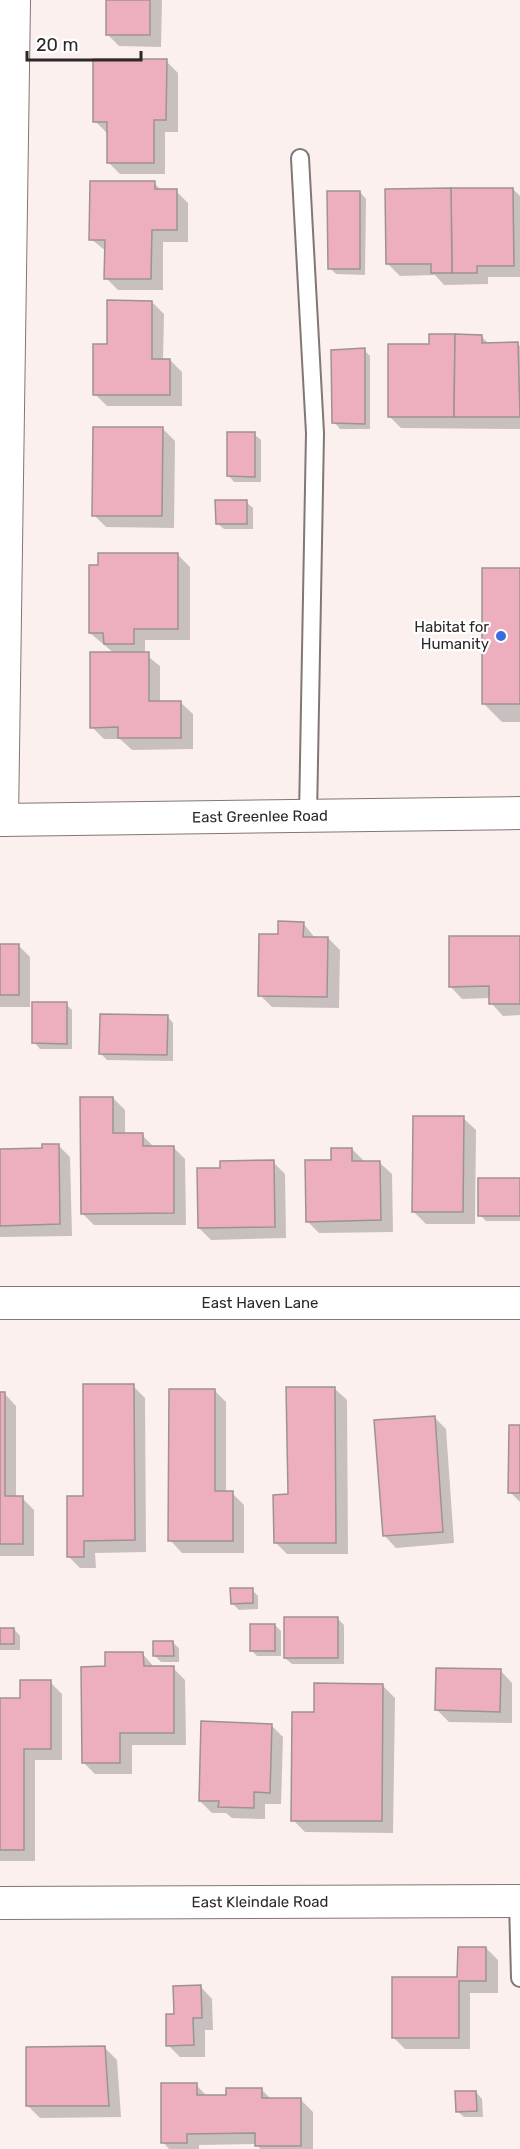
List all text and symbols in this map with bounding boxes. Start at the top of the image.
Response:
scale bar [27,24,141,62]
text: 20 m [36,34,78,56]
place label: Habitat for Humanity [414,618,489,653]
marker: Habitat for Humanity [494,629,508,643]
street label: East Greenlee Road [192,807,328,826]
street label: East Haven Lane [202,1294,318,1312]
street label: East Kleindale Road [191,1893,329,1911]

